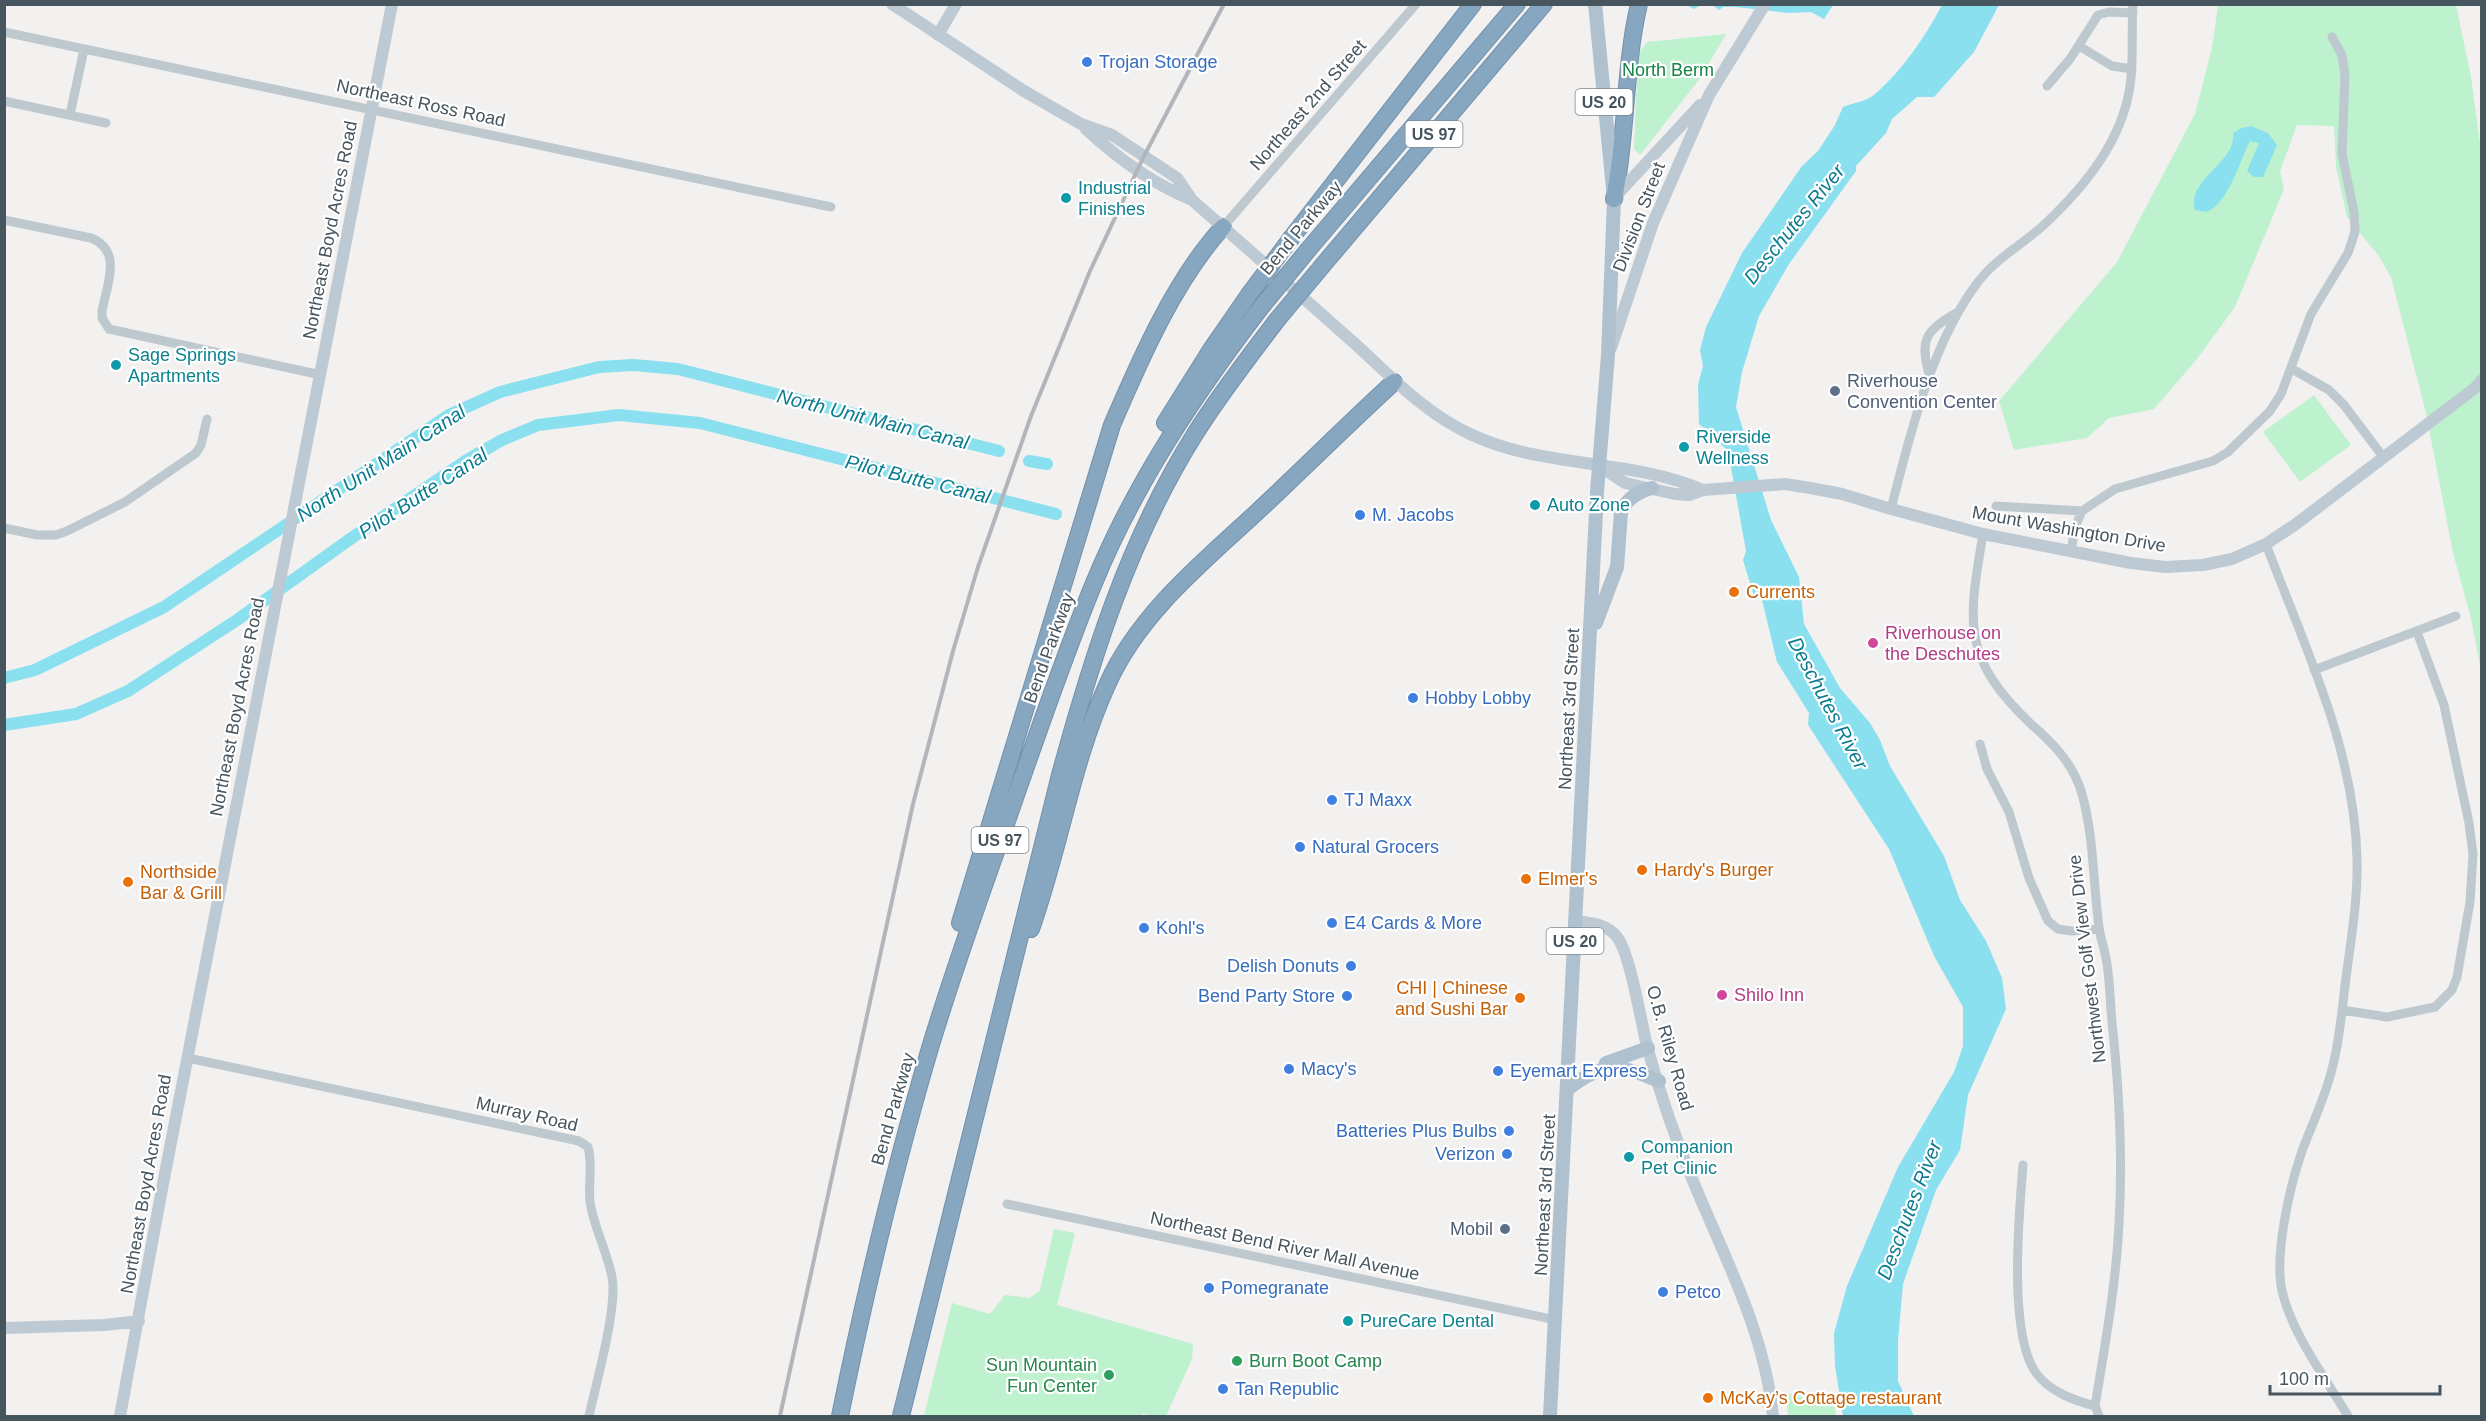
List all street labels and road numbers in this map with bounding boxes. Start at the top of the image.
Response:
street label: Northeast 2nd Street [1246,36,1370,174]
street label: Northeast Ross Road [335,75,507,131]
road number: US 20 [1576,89,1632,115]
street label: Northeast Boyd Acres Road [299,119,361,341]
road number: US 97 [1406,121,1462,147]
street label: Division Street [1609,159,1669,275]
street label: Bend Parkway [1256,177,1346,279]
street label: Mount Washington Drive [1971,502,2167,556]
street label: Bend Parkway [1020,590,1078,706]
street label: Northeast Boyd Acres Road [206,596,268,818]
street label: Northeast 3rd Street [1555,628,1583,790]
road number: US 97 [972,827,1028,853]
street label: Northwest Golf View Drive [2064,854,2110,1064]
road number: US 20 [1546,928,1604,954]
street label: O.B. Riley Road [1643,983,1697,1113]
street label: Bend Parkway [867,1050,919,1168]
street label: Northeast Boyd Acres Road [117,1073,175,1295]
street label: Murray Road [474,1093,580,1135]
street label: Northeast 3rd Street [1531,1114,1559,1276]
street label: Northeast Bend River Mall Avenue [1149,1208,1421,1284]

